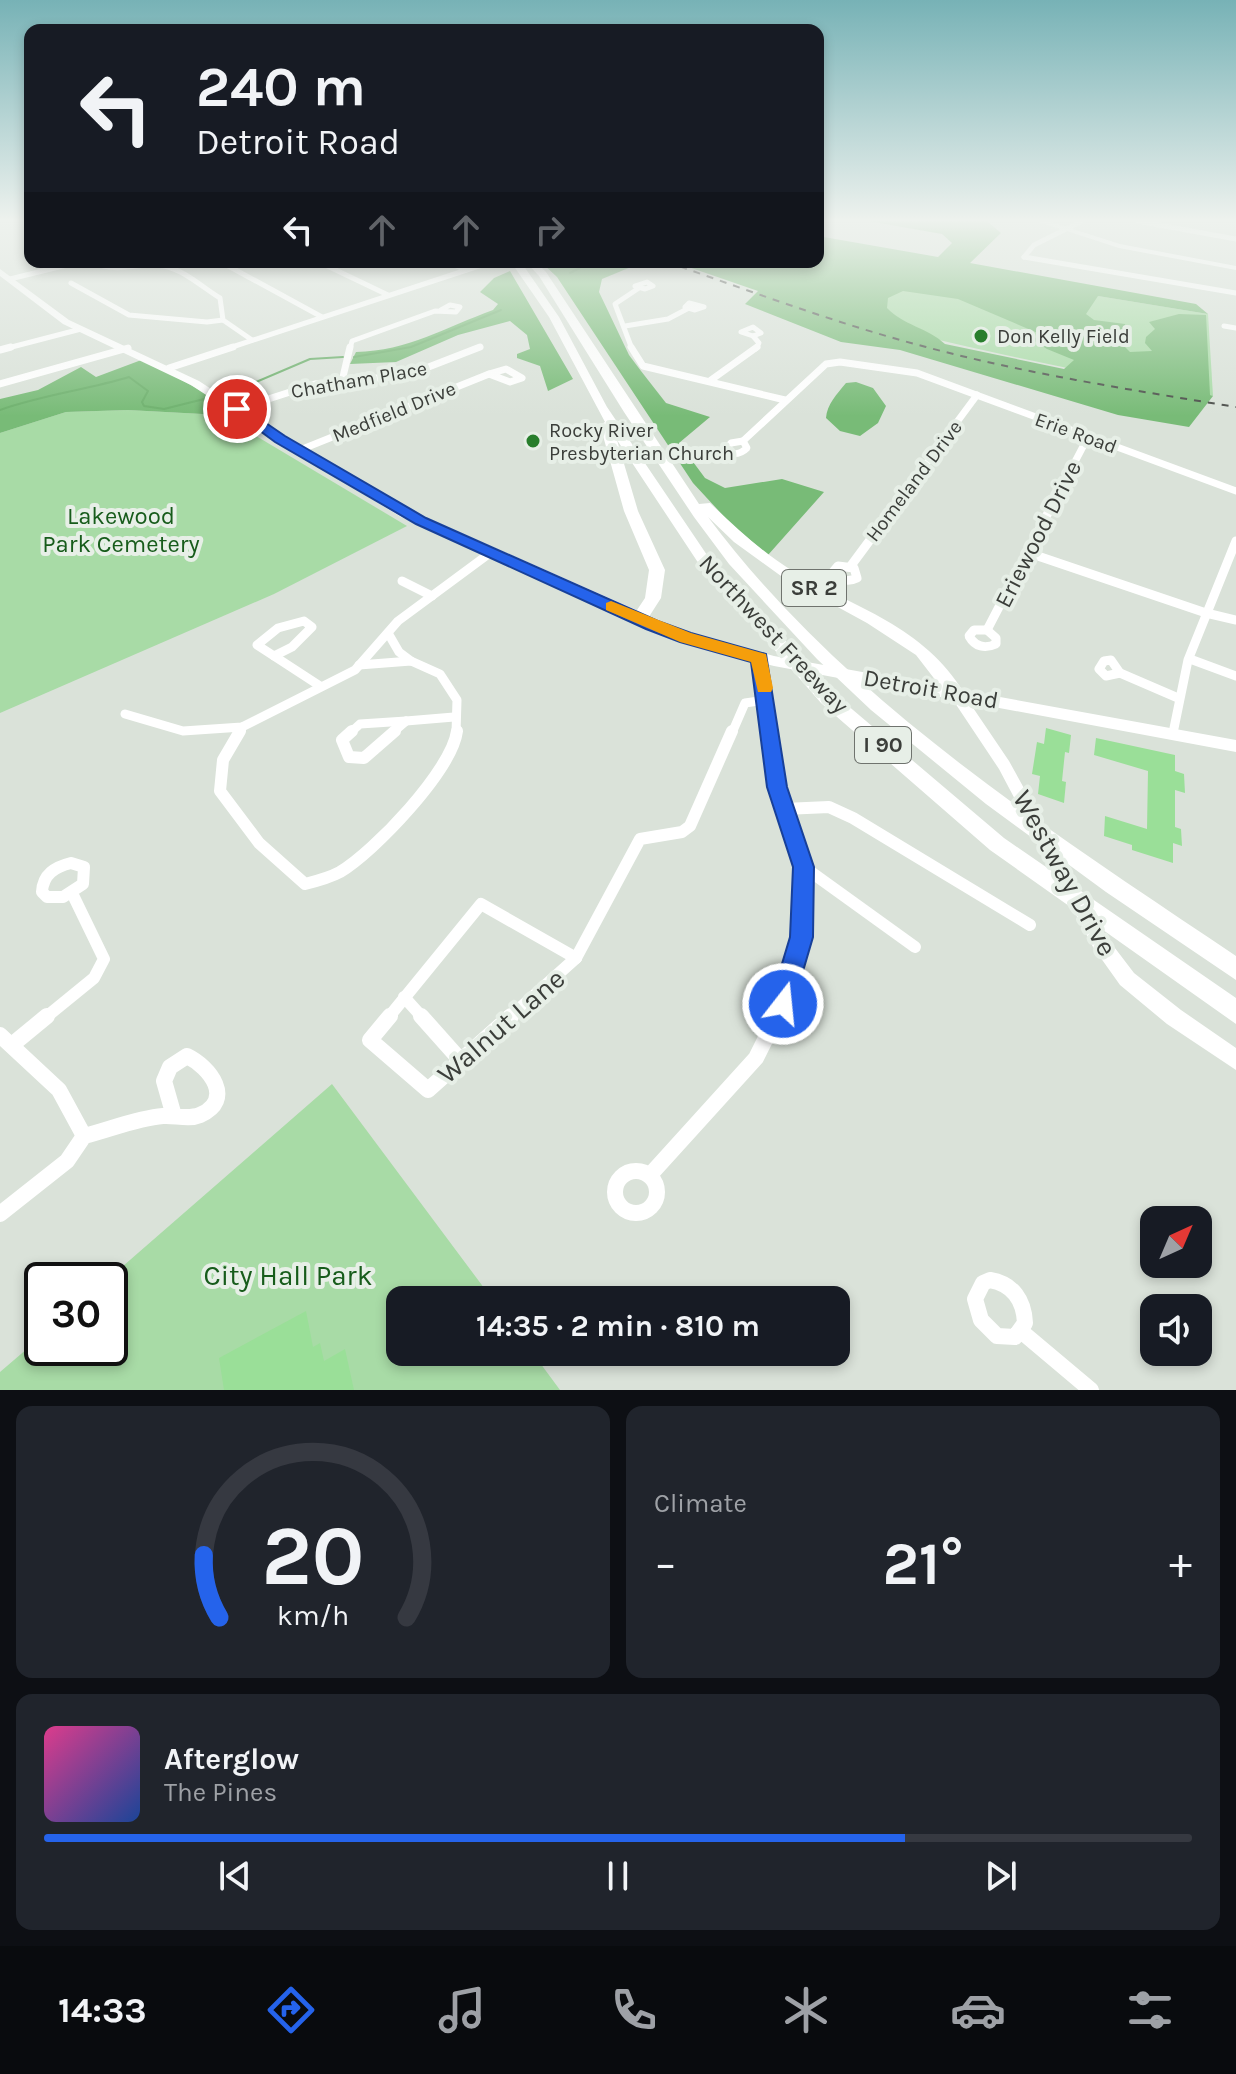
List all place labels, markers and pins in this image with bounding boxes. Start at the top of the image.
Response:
place label: Don Kelly Field [997,325,1130,348]
marker: Don Kelly Field [972,327,990,345]
pin [203,375,271,443]
place label: Rocky River Presbyterian Church [549,419,734,465]
marker: Rocky River Presbyterian Church [524,432,542,450]

